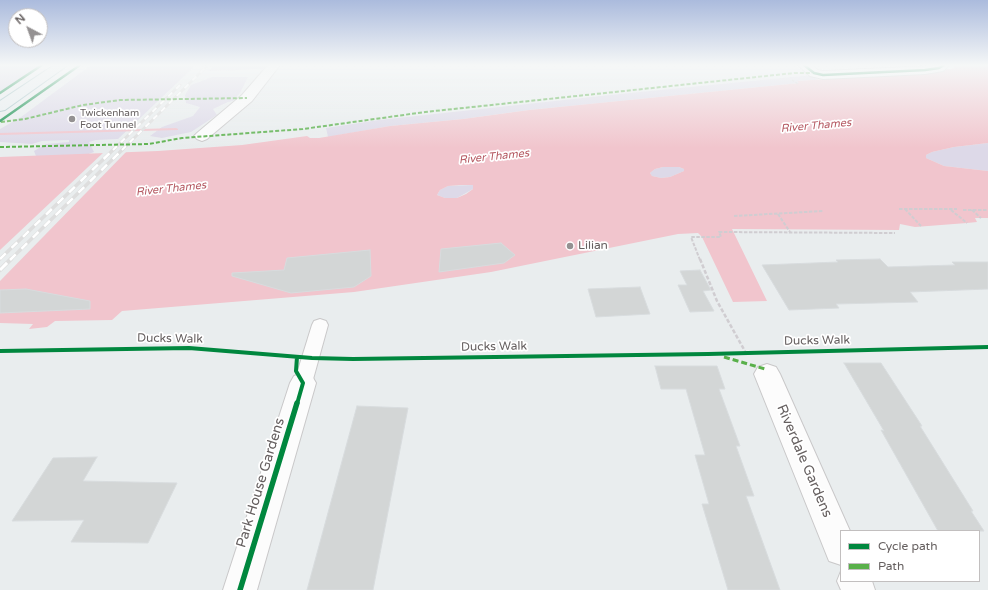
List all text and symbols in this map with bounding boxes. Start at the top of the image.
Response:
north arrow [8,8,48,48]
text: N [13,12,28,27]
place label: Twickenham Foot Tunnel [80,107,139,130]
marker: Twickenham Foot Tunnel [67,114,77,124]
water label: River Thames [780,116,852,136]
water label: River Thames [458,147,530,167]
water label: River Thames [135,179,207,199]
place label: Lilian [578,239,608,253]
marker: Lilian [565,241,575,251]
street label: Ducks Walk [137,331,203,347]
street label: Ducks Walk [784,333,850,349]
street label: Ducks Walk [461,339,527,355]
street label: Riverdale Gardens [773,402,835,520]
street label: Park House Gardens [233,416,289,550]
legend [840,530,980,582]
text: Cycle path [878,539,937,553]
text: Path [878,559,904,573]

